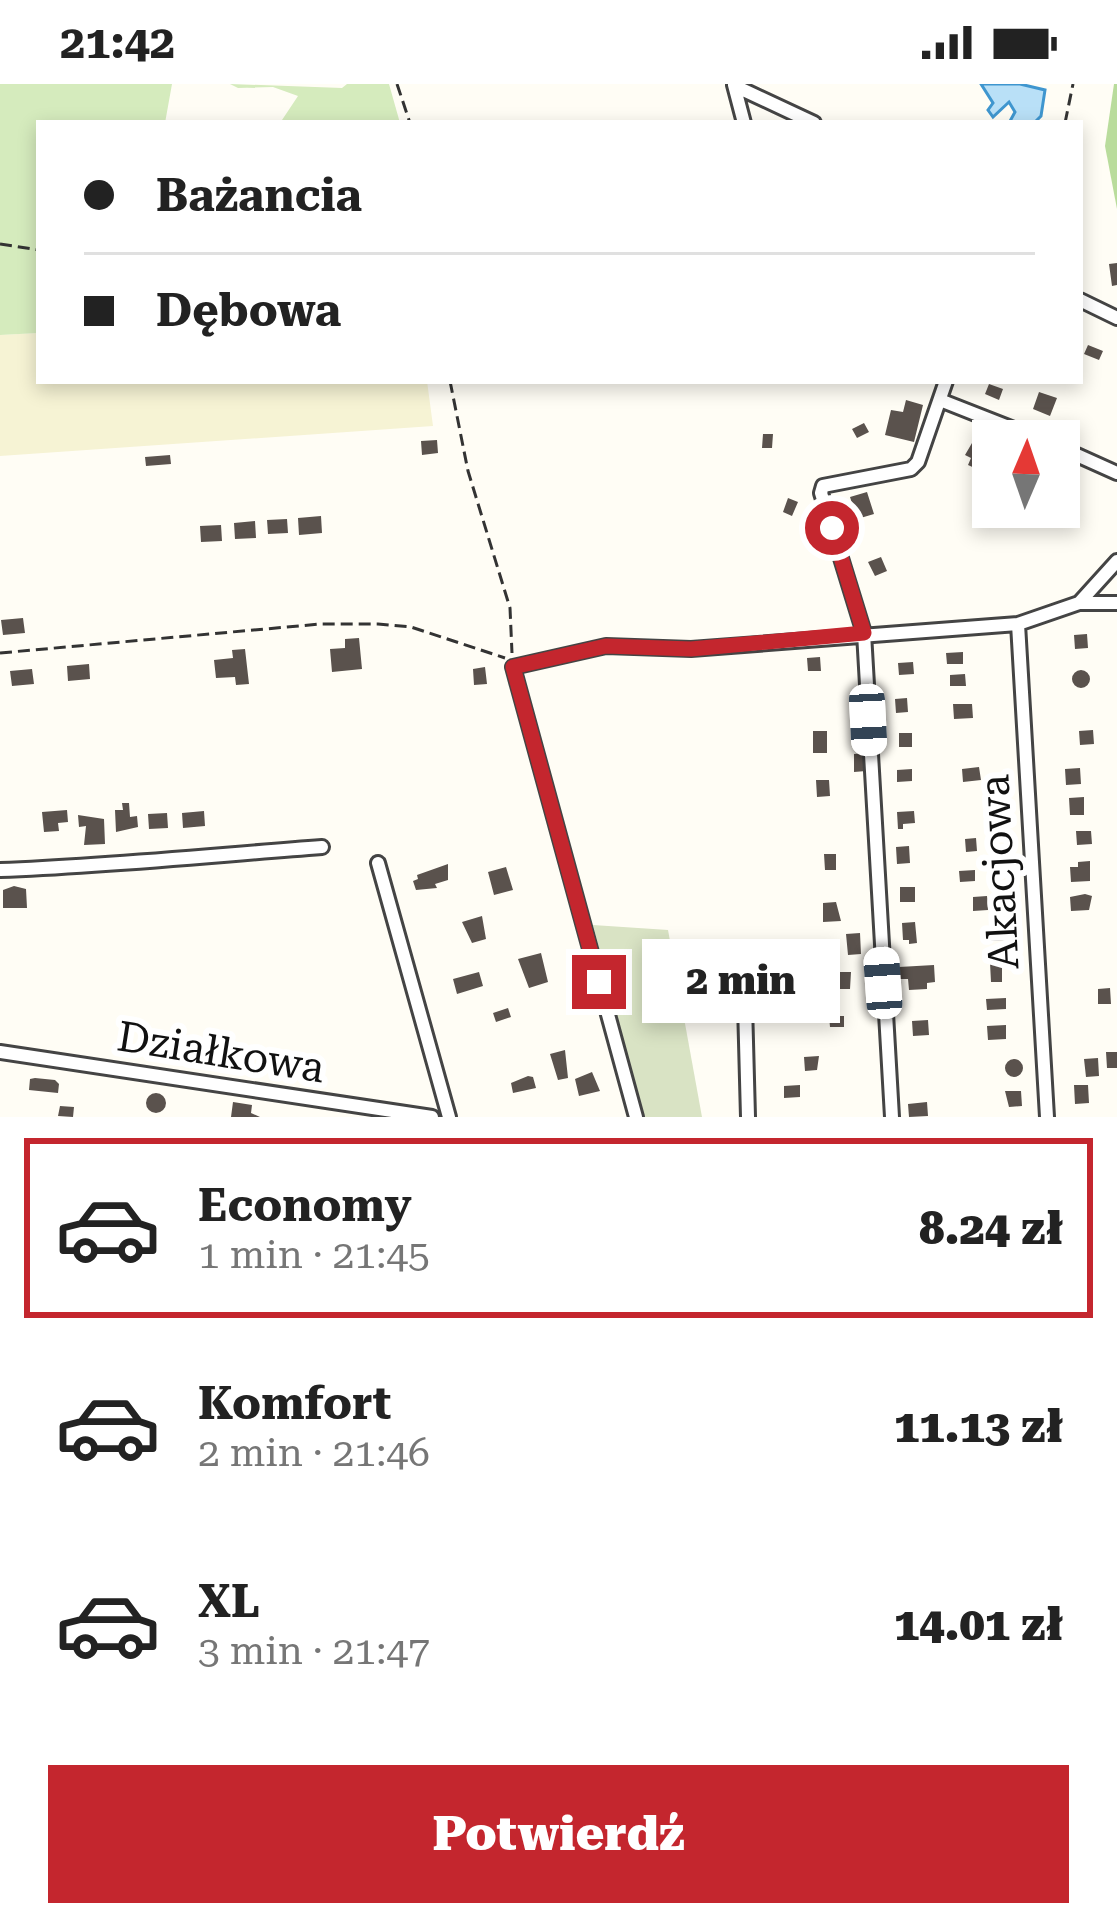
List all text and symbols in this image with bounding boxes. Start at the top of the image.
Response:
text: 21:42 [60,16,175,69]
text: Bażancia [156,169,362,222]
text: Dębowa [156,284,341,337]
north arrow [972,420,1080,528]
map controls [972,420,1080,528]
route start [805,501,859,555]
car [848,683,888,757]
street label: Akacjowa [969,773,1029,971]
callout: 2 min [641,940,839,1024]
car [863,946,903,1020]
route end [572,955,626,1009]
text: 2 min [686,958,796,1004]
street label: Działkowa [114,1011,328,1093]
icon: car [54,1174,162,1282]
text: Economy [198,1179,412,1232]
text: 8.24 zł [919,1202,1063,1255]
text: 1 min · 21:45 [198,1232,430,1278]
icon: car [54,1372,162,1480]
text: Komfort [198,1377,391,1430]
text: 11.13 zł [894,1400,1063,1453]
text: 2 min · 21:46 [198,1430,430,1476]
icon: car [54,1570,162,1678]
text: XL [198,1575,260,1628]
text: 14.01 zł [894,1598,1063,1651]
text: 3 min · 21:47 [198,1628,430,1674]
button: Potwierdź [48,1765,1069,1903]

